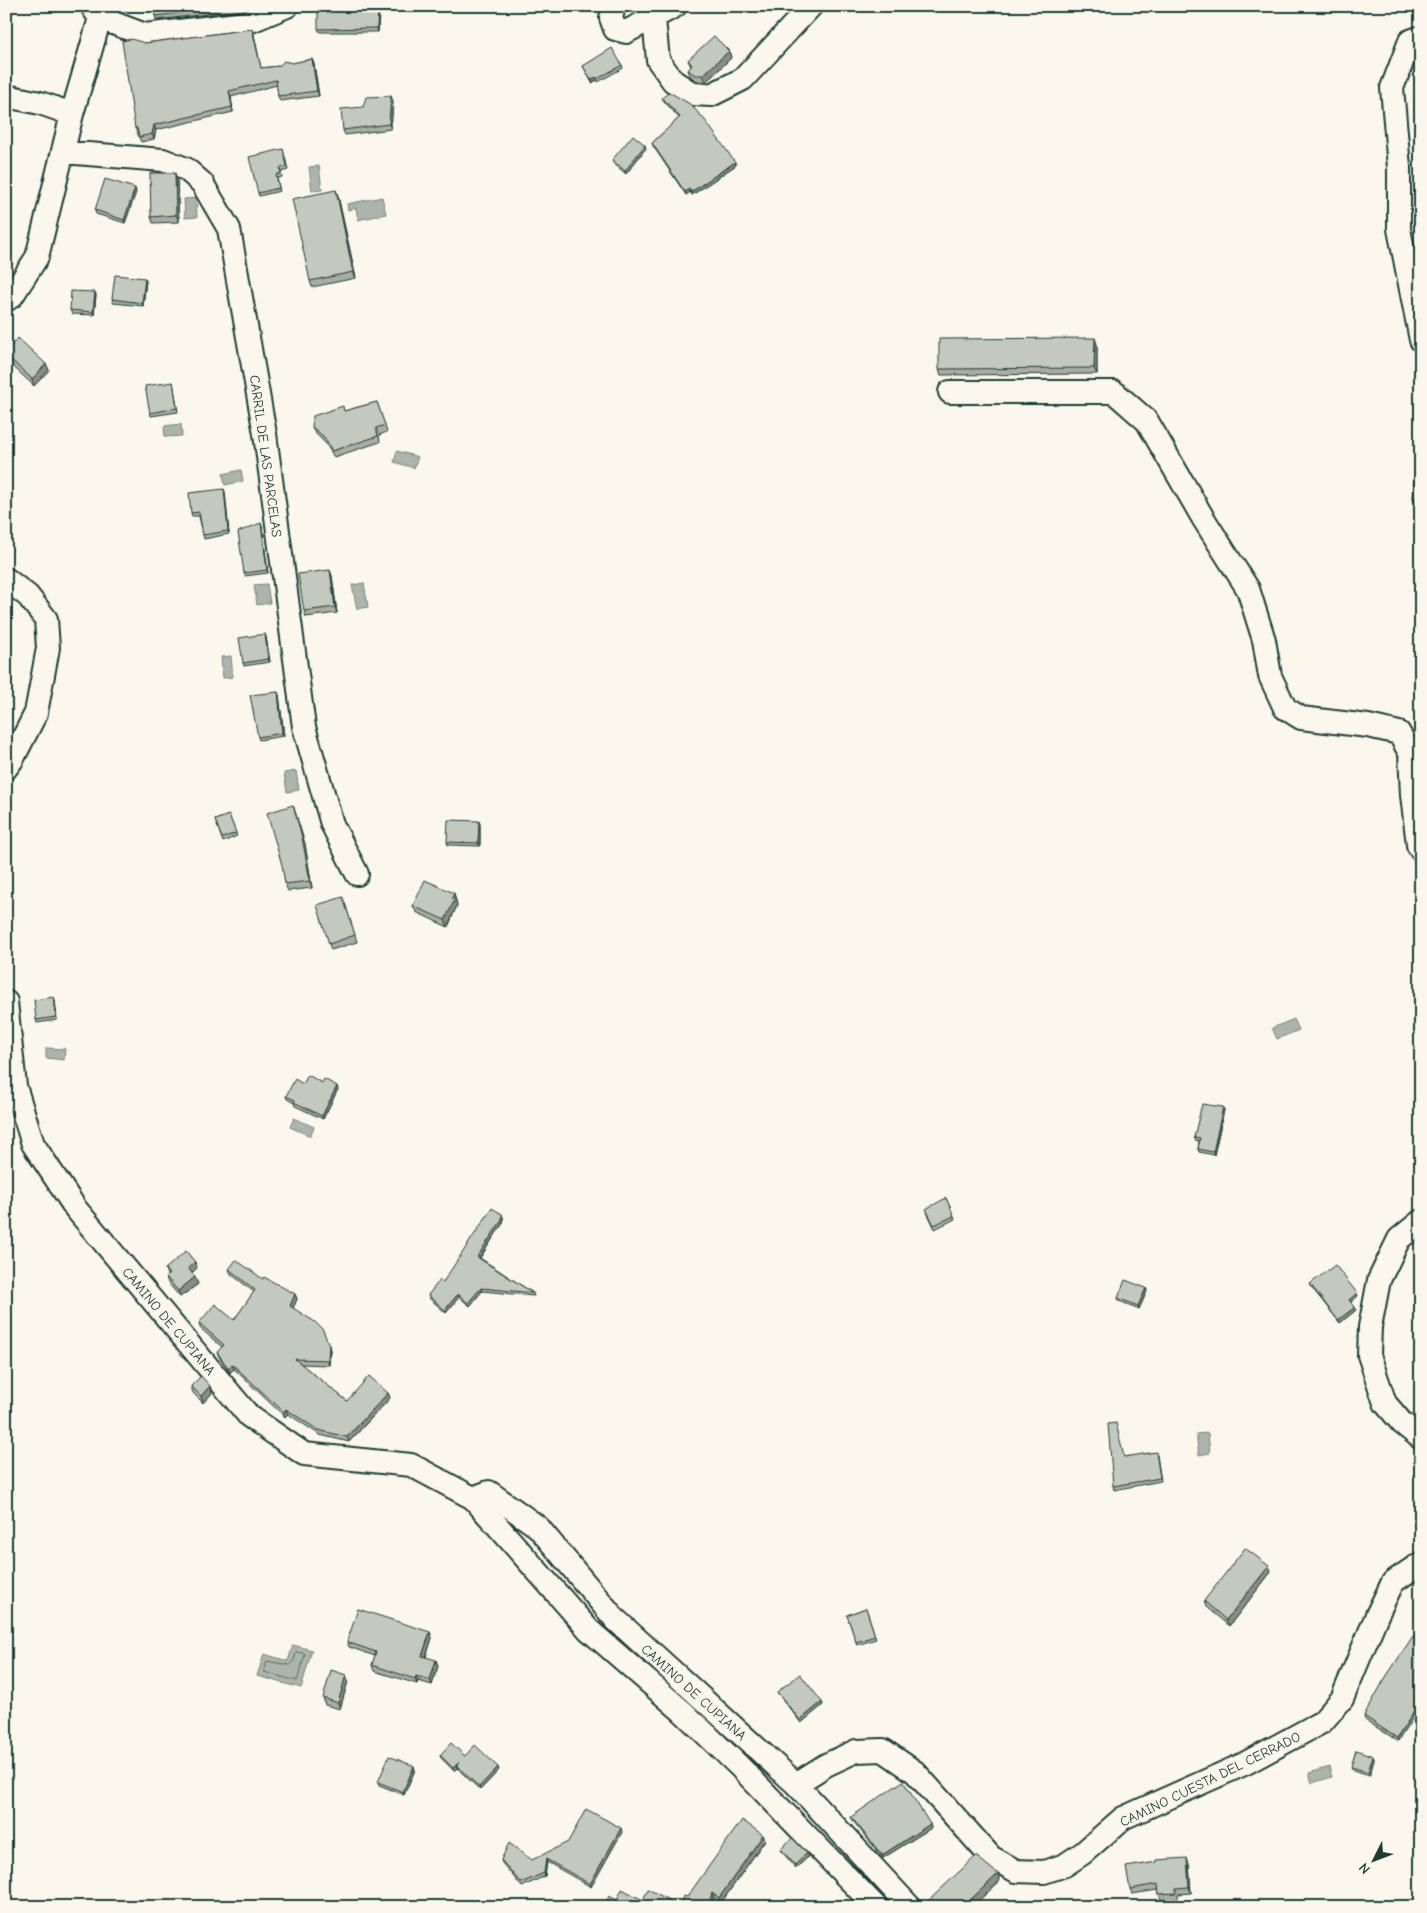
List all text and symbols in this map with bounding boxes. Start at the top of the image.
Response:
street label: CARRIL DE LAS PARCELAS [246,374,285,539]
street label: CAMINO DE CUPIANA [118,1264,219,1379]
street label: CAMINO DE CUPIANA [638,1641,750,1744]
street label: CAMINO CUESTA DEL CERRADO [1117,1728,1303,1831]
north arrow [1350,1836,1400,1886]
text: N [1355,1859,1374,1877]

